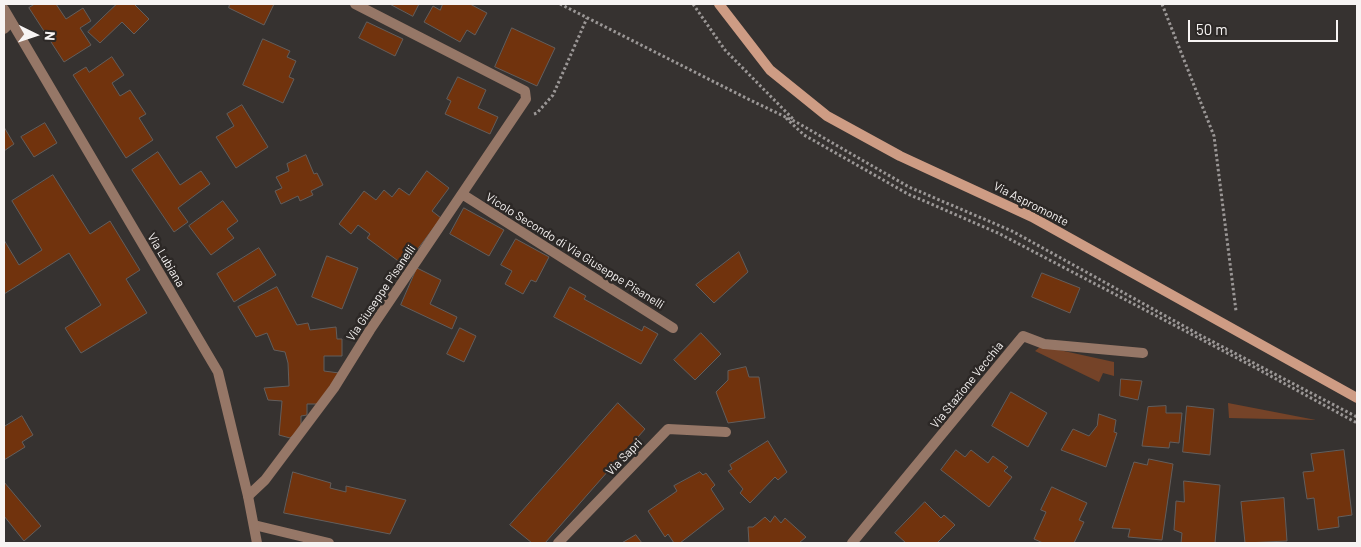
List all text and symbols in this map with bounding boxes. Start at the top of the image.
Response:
north arrow [10,10,60,60]
scale bar [1191,10,1341,42]
text: 50 m [1196,20,1228,38]
text: N [42,31,59,41]
street label: Via Aspromonte [991,179,1071,229]
street label: Vicolo Secondo di Via Giuseppe Pisanelli [483,190,667,312]
street label: Via Lubiana [144,230,188,290]
street label: Via Giuseppe Pisanelli [343,242,419,344]
street label: Via Stazione Vecchia [928,339,1006,431]
street label: Via Sapri [603,436,645,478]

